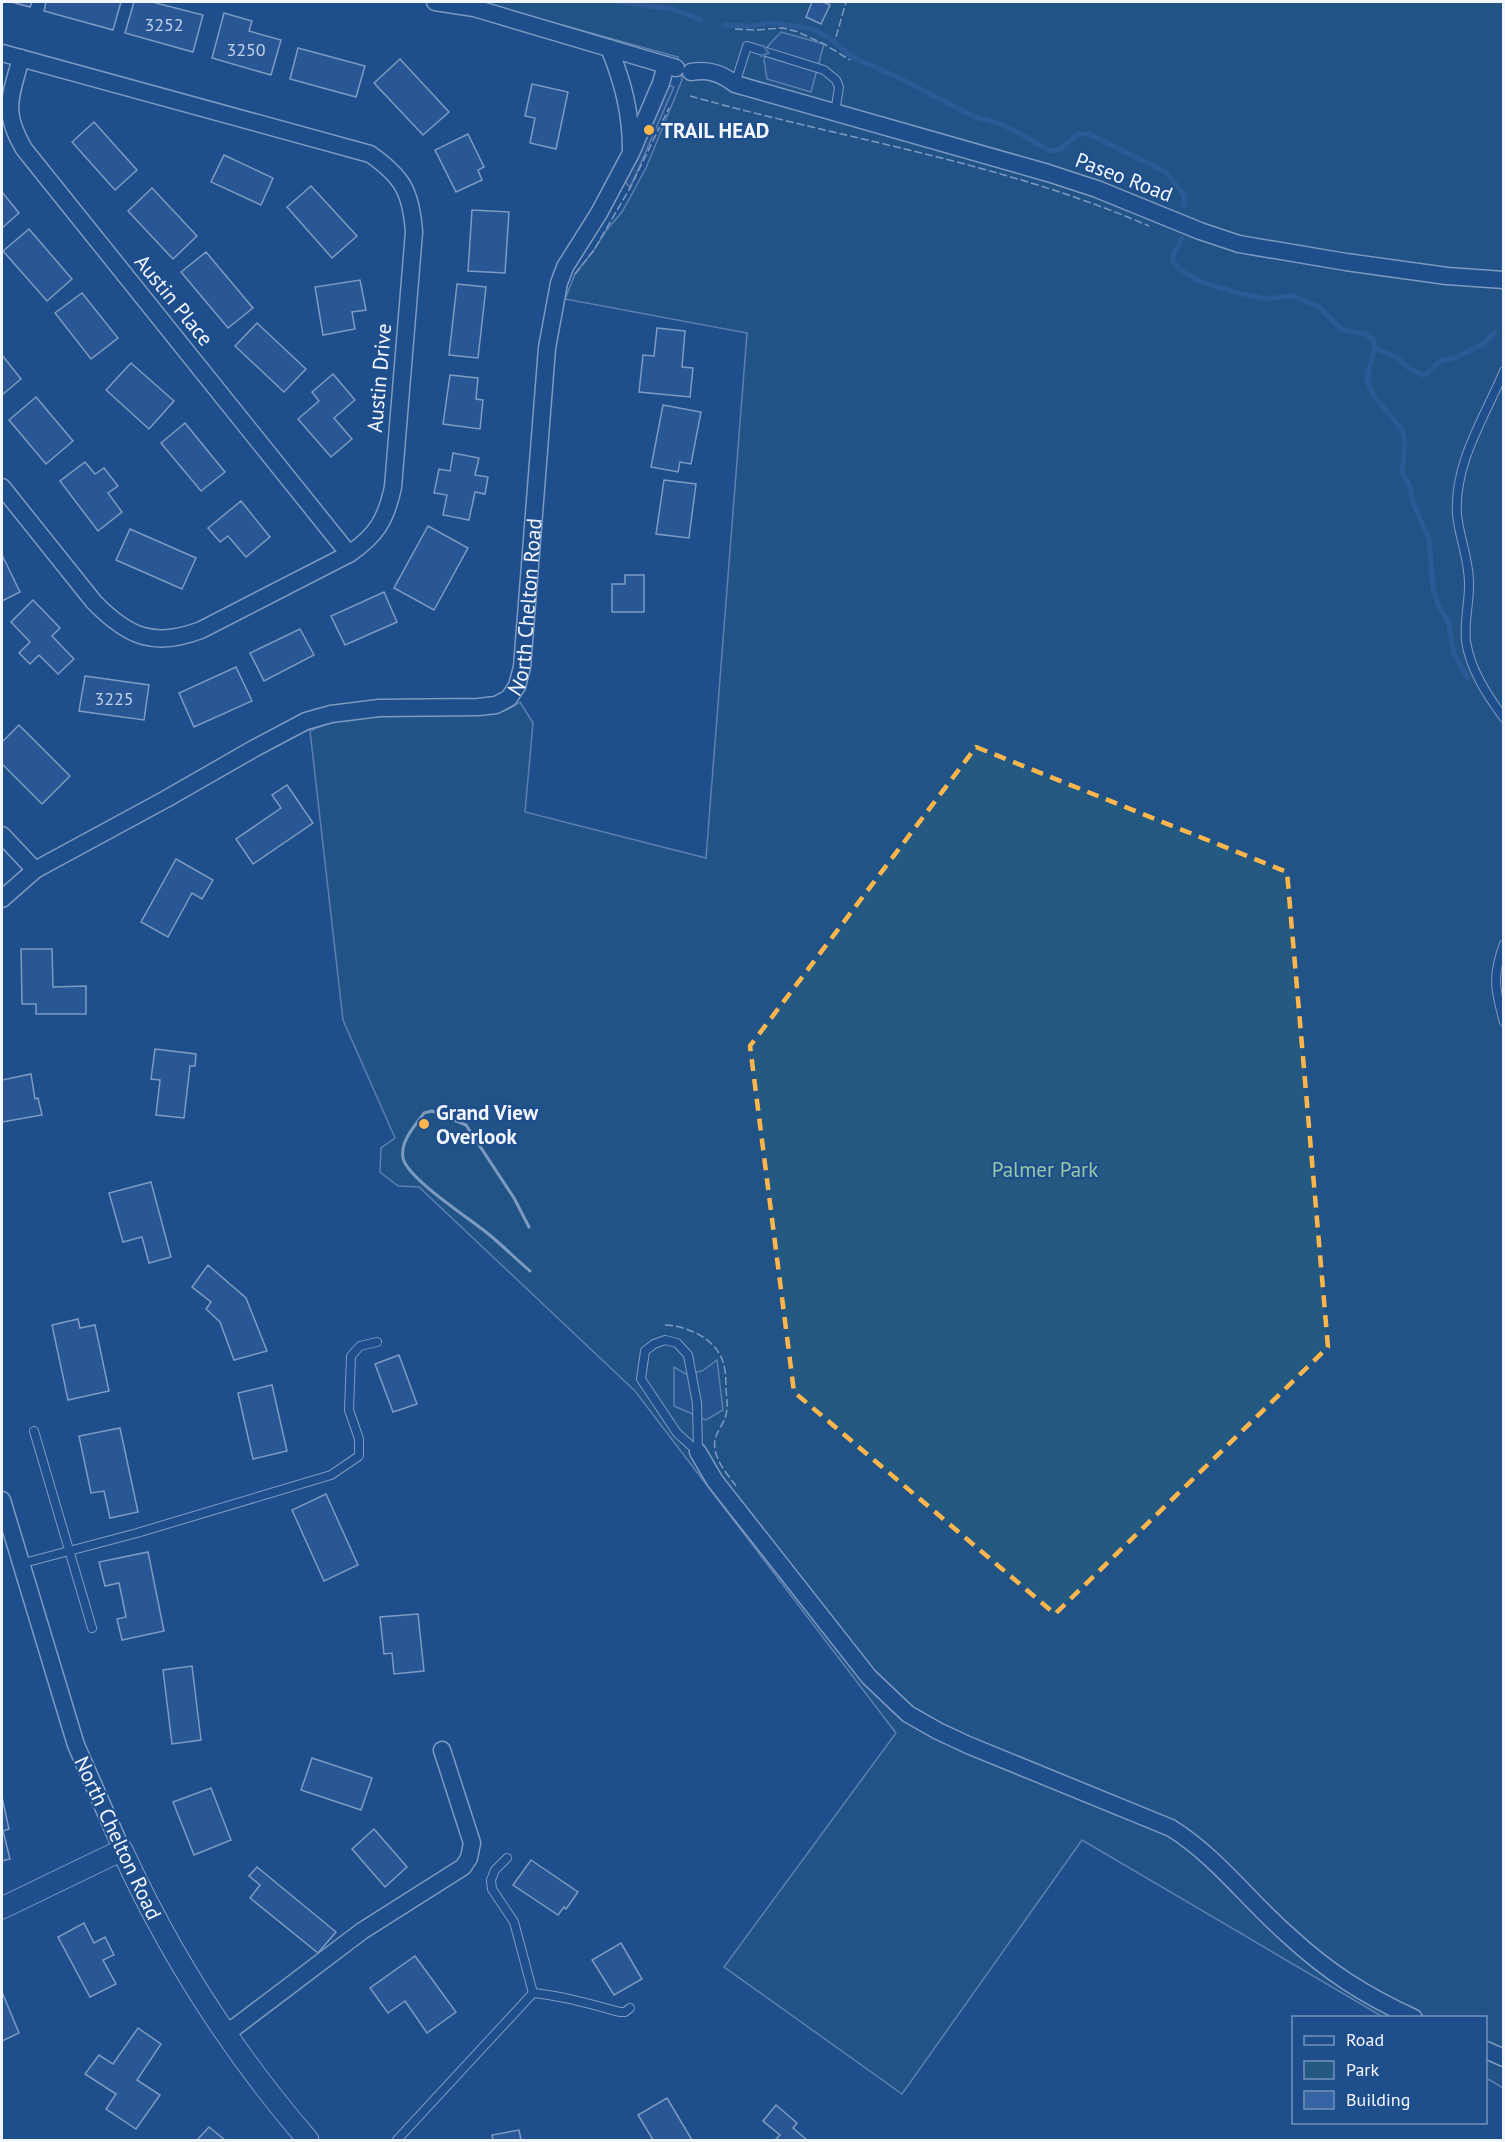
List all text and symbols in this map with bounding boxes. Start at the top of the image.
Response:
house number: 3252 [144,13,184,36]
house number: 3250 [226,38,266,61]
one-way arrow [759,45,770,57]
place label: TRAIL HEAD [661,117,769,144]
marker: TRAIL HEAD [642,123,656,137]
street label: Paseo Road [1072,146,1176,208]
street label: Austin Place [129,249,219,351]
street label: Austin Drive [361,322,397,434]
street label: North Chelton Road [501,517,547,701]
house number: 3225 [94,687,134,710]
place label: Grand View Overlook [436,1099,539,1150]
marker: Grand View Overlook [417,1117,431,1131]
park label: Palmer Park [992,1156,1098,1183]
street label: North Chelton Road [68,1752,168,1924]
legend [1292,2016,1487,2124]
text: Road [1346,2028,1384,2051]
text: Park [1346,2058,1379,2081]
text: Building [1346,2088,1410,2111]

